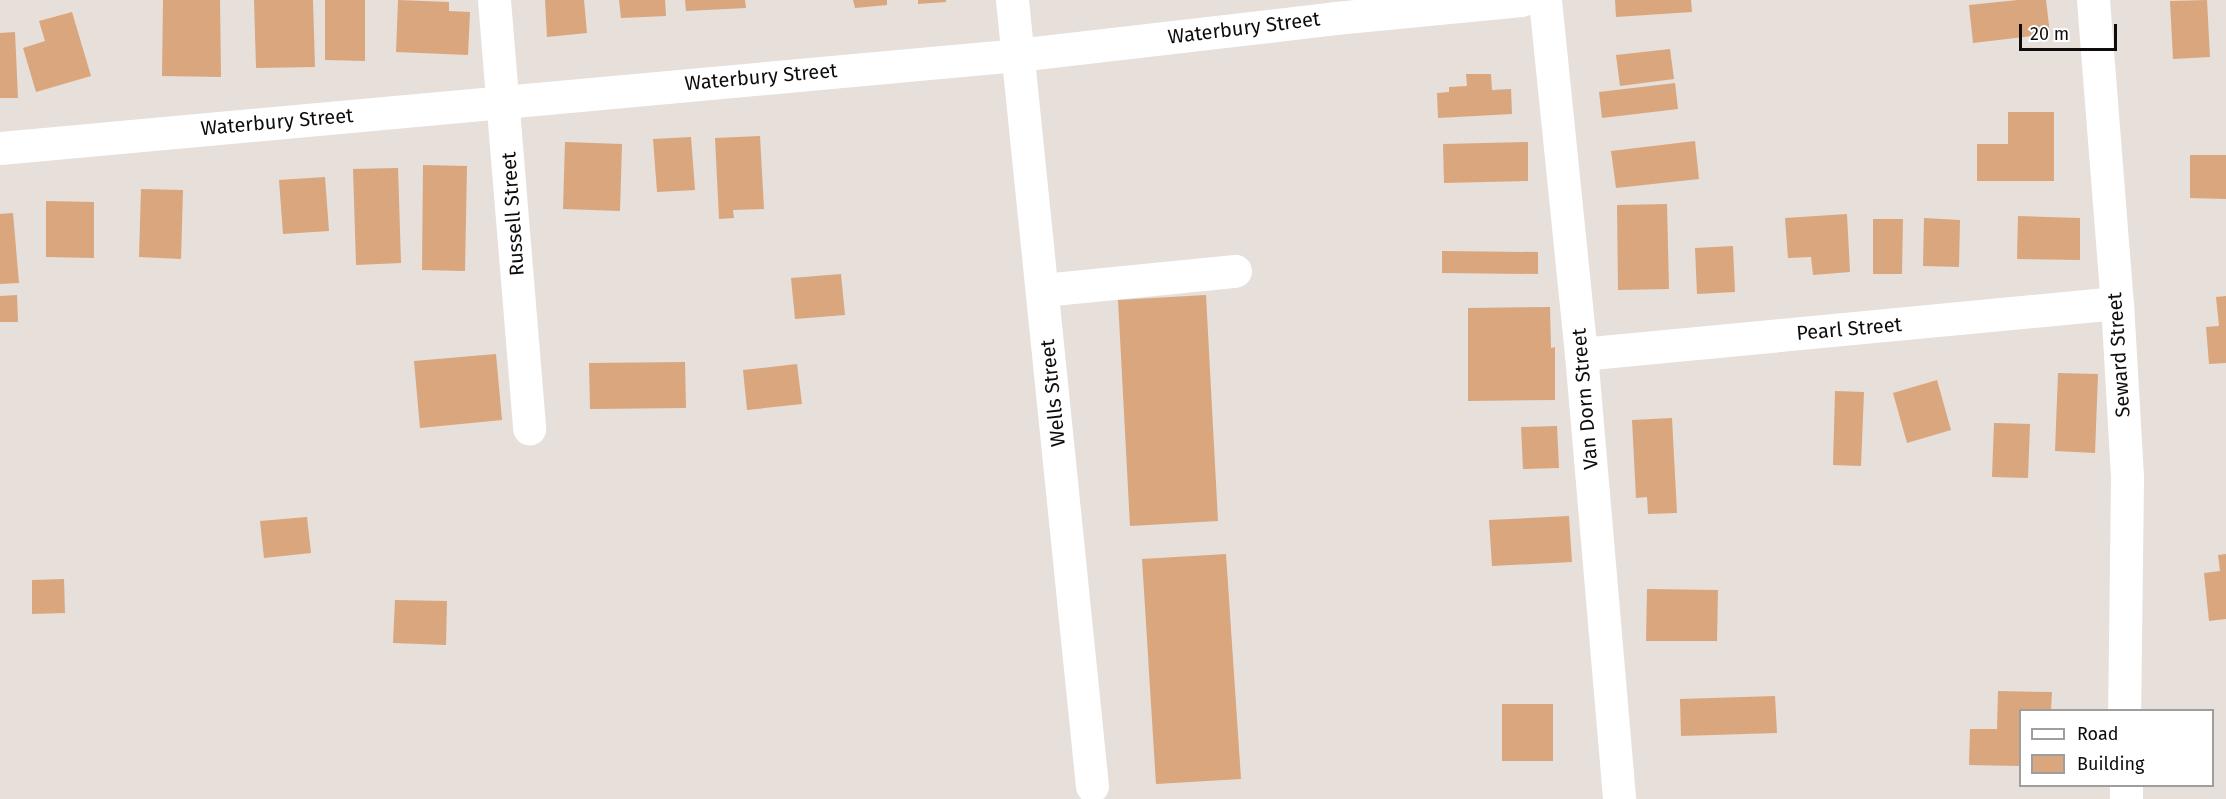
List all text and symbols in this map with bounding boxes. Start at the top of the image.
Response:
street label: Waterbury Street [1167,7,1321,49]
scale bar [2022,12,2120,50]
text: 20 m [2030,23,2069,45]
street label: Waterbury Street [684,58,838,96]
street label: Waterbury Street [200,103,354,141]
street label: Russell Street [497,151,529,277]
street label: Seward Street [2103,292,2135,418]
street label: Pearl Street [1795,312,1903,346]
street label: Van Dorn Street [1567,327,1603,471]
street label: Wells Street [1035,338,1071,448]
legend [2019,709,2214,787]
text: Road [2077,723,2119,745]
text: Building [2077,753,2144,775]

